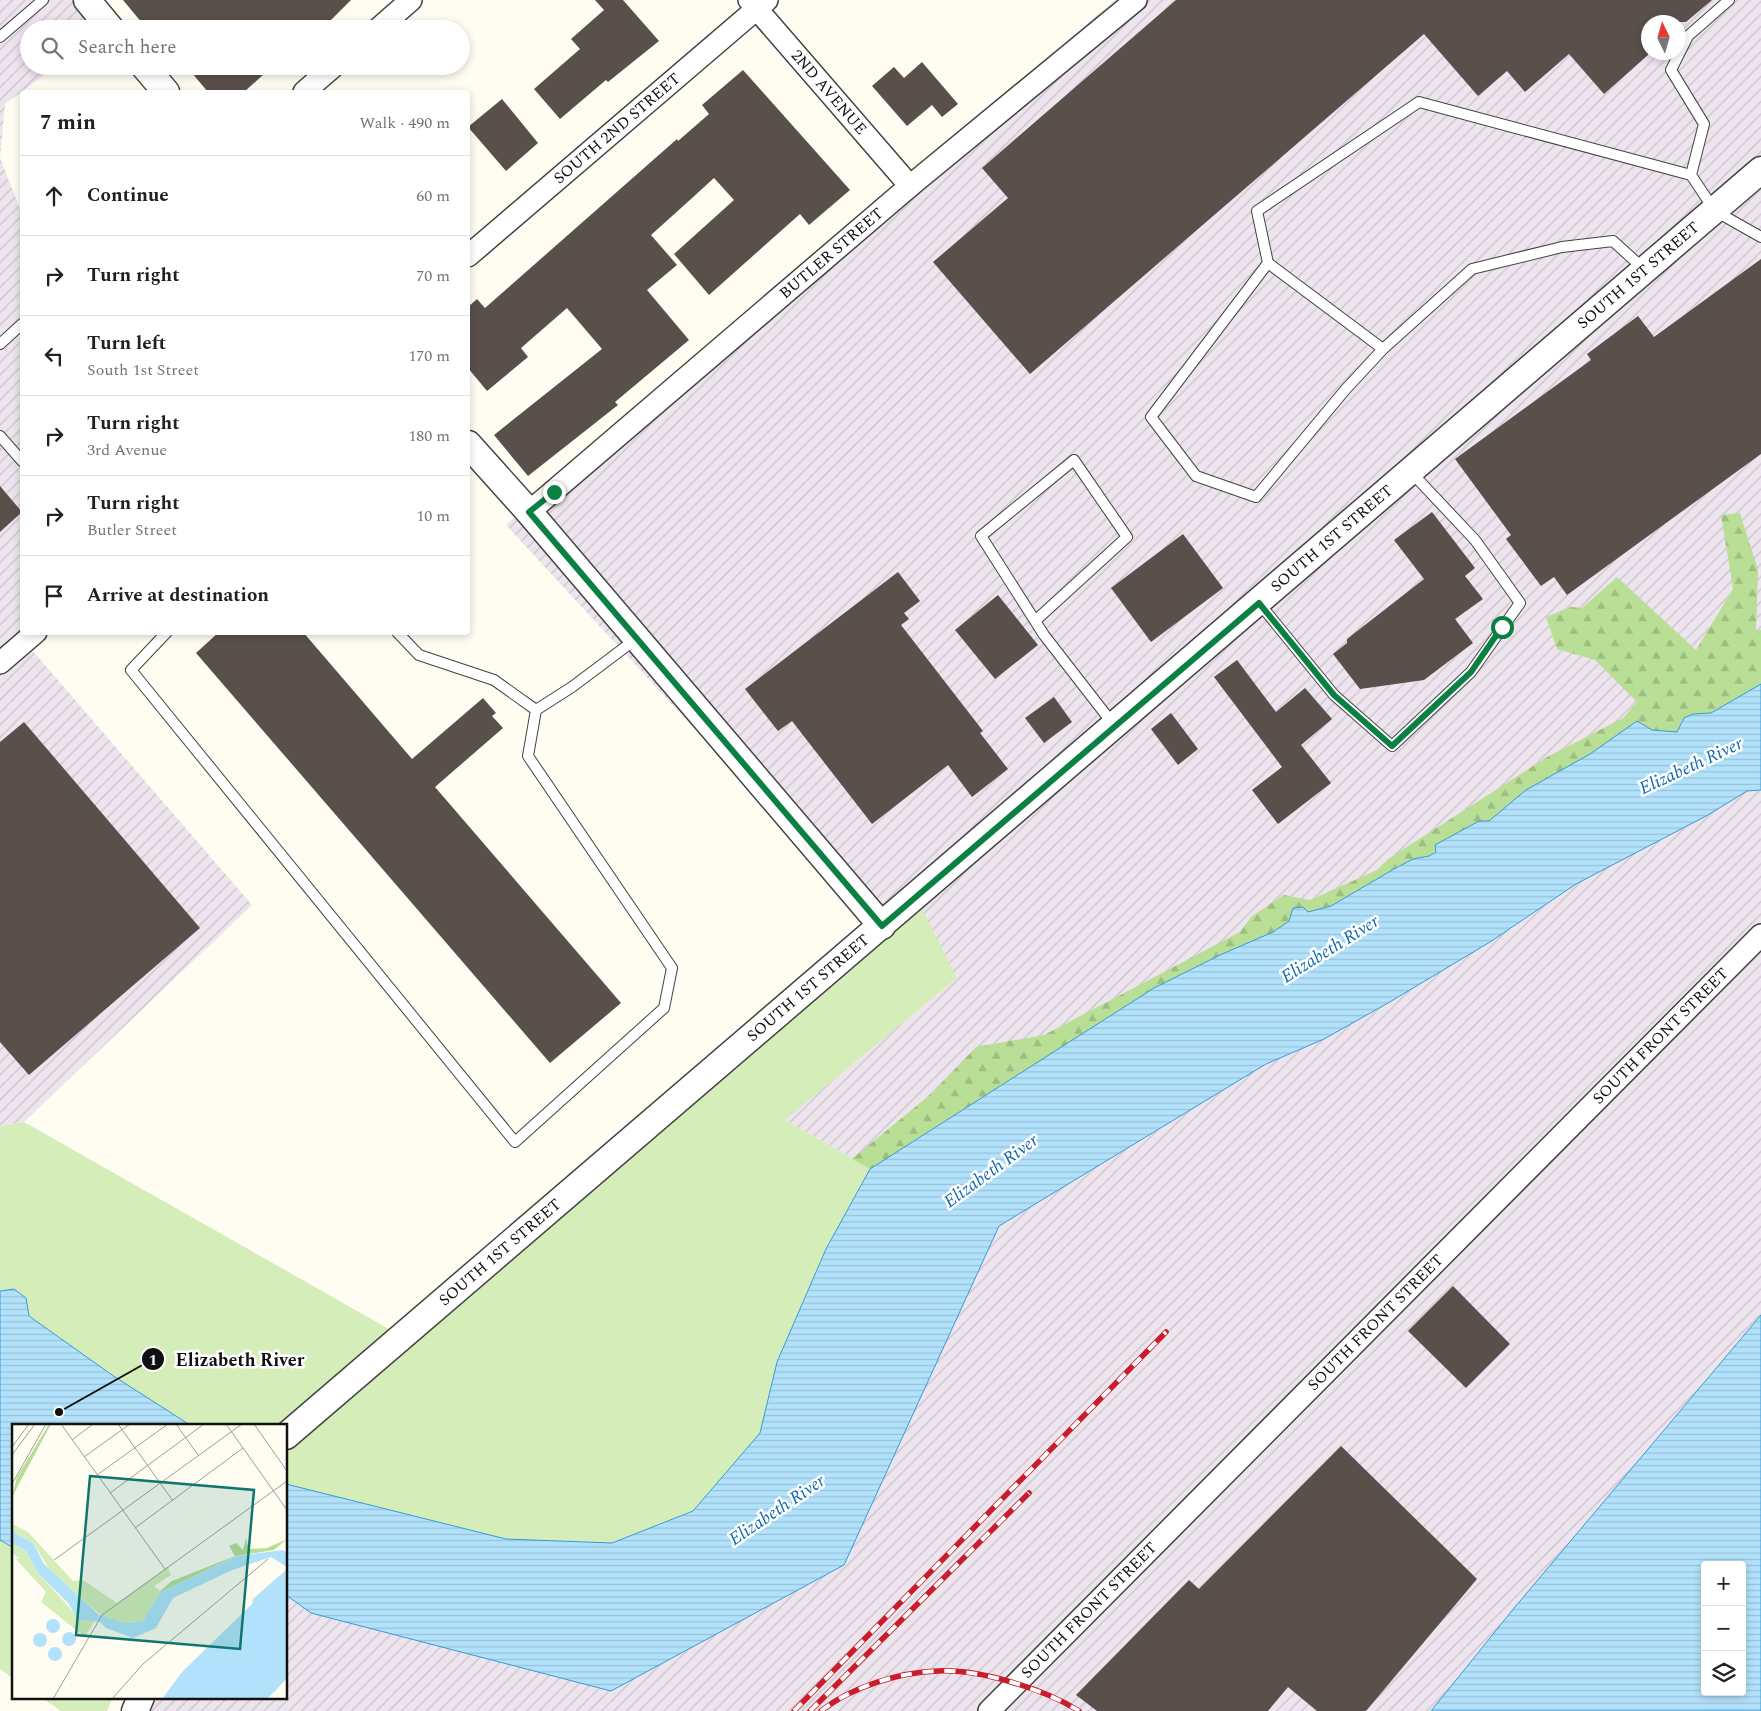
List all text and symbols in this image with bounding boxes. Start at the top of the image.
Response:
north arrow [1641,15,1686,60]
search box [20,20,470,75]
text: Search here [78,33,177,62]
icon: search [38,34,66,62]
street label: 2ND AVENUE [785,44,873,140]
street label: SOUTH 2ND STREET [548,67,686,190]
text: 7 min [40,107,96,139]
text: Walk · 490 m [359,111,450,135]
text: Continue [87,181,169,210]
icon: ahead [40,182,68,210]
text: 60 m [416,184,450,208]
street label: BUTLER STREET [774,202,889,305]
street label: SOUTH 1ST STREET [1572,216,1705,335]
text: Turn right [87,261,180,290]
icon: right [40,262,68,290]
text: 70 m [416,264,450,288]
text: Turn left [87,329,166,358]
icon: left [40,342,68,370]
text: 170 m [408,344,450,368]
text: South 1st Street [87,358,199,382]
text: Turn right [87,409,180,438]
icon: right [40,422,68,450]
text: 180 m [408,424,450,448]
text: 3rd Avenue [87,438,167,462]
street label: SOUTH 1ST STREET [1265,479,1398,598]
route end [543,481,566,504]
text: Turn right [87,489,180,518]
icon: right [40,502,68,530]
text: 10 m [416,504,450,528]
text: Butler Street [87,518,177,542]
text: Arrive at destination [87,581,269,610]
icon: arrive [40,582,68,610]
route start [1491,616,1514,639]
water label: Elizabeth River [1635,730,1748,802]
water label: Elizabeth River [1276,908,1385,990]
street label: SOUTH 1ST STREET [741,928,875,1047]
street label: SOUTH FRONT STREET [1587,962,1734,1110]
water label: Elizabeth River [938,1127,1045,1215]
street label: SOUTH 1ST STREET [433,1193,567,1312]
street label: SOUTH FRONT STREET [1302,1249,1449,1396]
callout: Elizabeth River [141,1343,315,1376]
text: Elizabeth River [176,1347,305,1374]
text: 1 [149,1349,157,1372]
inset map [12,1424,288,1698]
water label: Elizabeth River [723,1467,831,1552]
street label: SOUTH FRONT STREET [1016,1536,1163,1684]
map controls [1701,1561,1746,1696]
button: + [1701,1561,1746,1606]
button: − [1701,1606,1746,1651]
button: layers [1701,1651,1746,1696]

